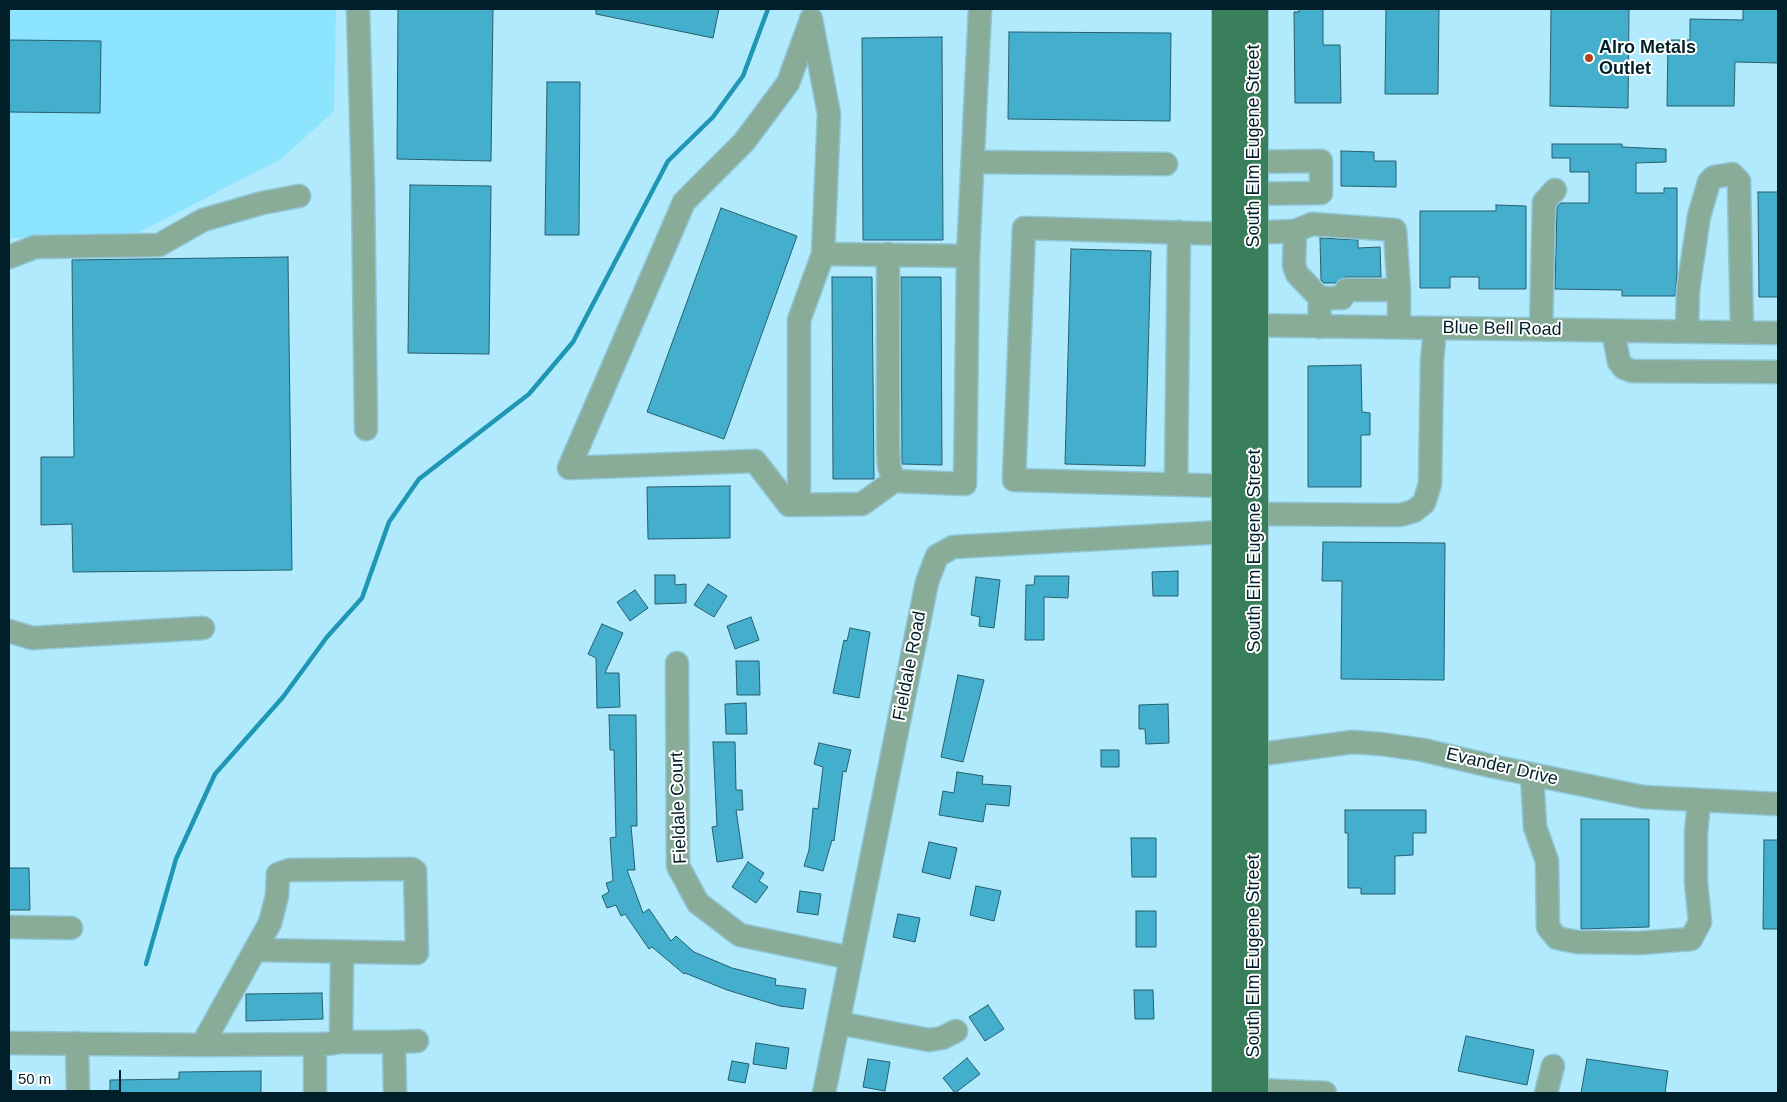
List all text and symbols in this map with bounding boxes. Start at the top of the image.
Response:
place label: Alro Metals Outlet [1599,37,1696,80]
street label: South Elm Eugene Street [1243,44,1265,248]
marker: Alro Metals Outlet [1583,52,1595,64]
street label: Blue Bell Road [1442,317,1562,341]
street label: South Elm Eugene Street [1244,449,1266,653]
street label: Fieldale Road [889,609,931,723]
street label: Evander Drive [1444,744,1560,790]
street label: Fieldale Court [666,752,692,864]
street label: South Elm Eugene Street [1243,854,1265,1058]
scale bar [12,1060,124,1092]
text: 50 m [18,1070,51,1087]

